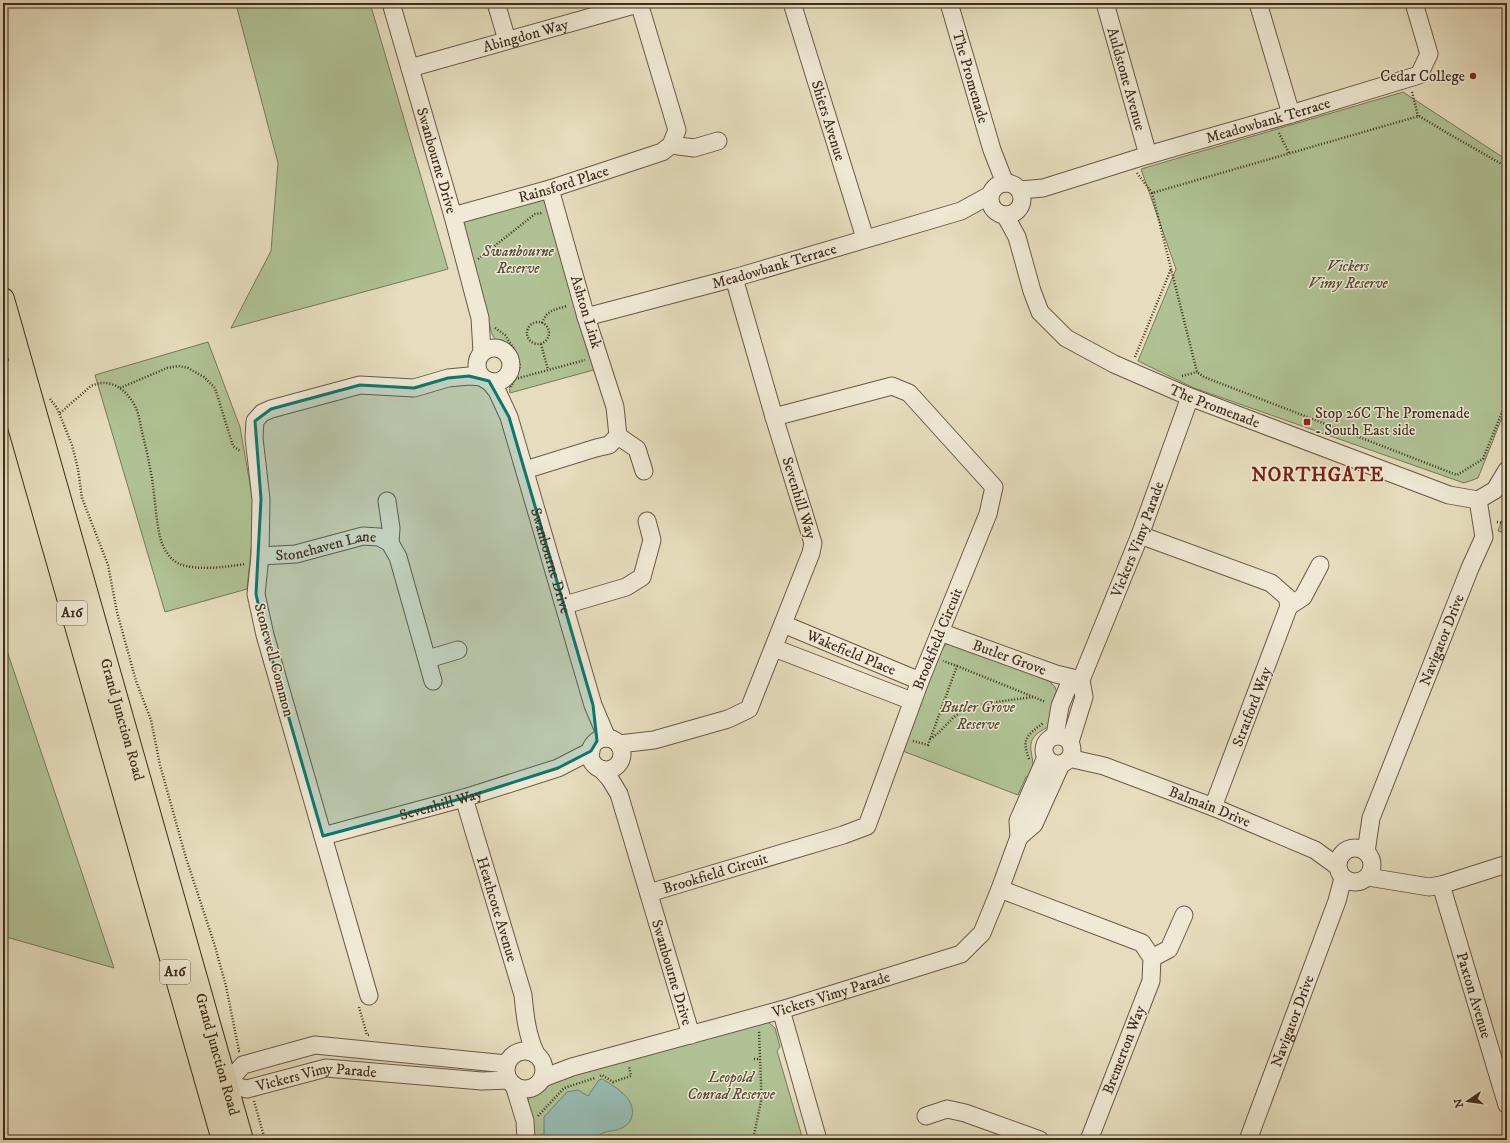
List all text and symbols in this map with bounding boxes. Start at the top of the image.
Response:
street label: Abingdon Way [481,14,571,57]
street label: Auldstone Avenue [1103,25,1150,133]
street label: The Promenade [948,28,993,125]
place label: Cedar College [1380,67,1465,86]
marker: Cedar College [1468,71,1478,81]
street label: Shiers Avenue [807,78,850,163]
street label: Meadowbank Terrace [1204,93,1332,147]
street label: Swanbourne Drive [412,105,461,216]
street label: Rainsford Place [516,161,611,207]
street label: Meadowbank Terrace [710,239,839,293]
park label: Swanbourne Reserve [481,242,555,278]
park label: Vickers Vimy Reserve [1308,257,1389,293]
street label: Ashton Link [566,273,606,351]
street label: The Promenade [1166,380,1263,432]
place label: Stop 26C The Promenade - South East side [1315,404,1470,440]
marker: Stop 26C The Promenade - South East side [1302,417,1312,427]
street label: Sevenhill Way [778,455,821,542]
district label: NORTHGATE [1251,464,1385,487]
street label: Vickers Vimy Parade [1106,479,1168,601]
street label: Swanbourne Drive [526,505,575,616]
street label: Stonehaven Lane [275,526,377,565]
street label: Brookfield Circuit [908,585,967,693]
street label: Navigator Drive [1415,591,1468,688]
road number: A16 [57,601,87,625]
street label: Stonewell Common [250,601,298,719]
street label: Wakefield Place [803,625,899,679]
street label: Butler Grove [970,635,1049,679]
street label: Grand Junction Road [96,656,149,783]
street label: Stratford Way [1228,664,1276,750]
park label: Butler Grove Reserve [940,698,1016,734]
street label: Balmain Drive [1166,782,1254,831]
street label: Sevenhill Way [397,783,485,824]
street label: Brookfield Circuit [660,849,770,898]
street label: Heathcote Avenue [473,854,522,964]
street label: Swanbourne Drive [647,917,697,1027]
street label: Paxton Avenue [1452,950,1496,1040]
road number: A16 [160,960,190,984]
street label: Vickers Vimy Parade [769,967,892,1022]
street label: Navigator Drive [1267,972,1318,1070]
street label: Grand Junction Road [191,991,244,1118]
street label: Bremerton Way [1098,1002,1150,1097]
street label: Vickers Vimy Parade [253,1059,377,1096]
park label: Leopold Conrad Reserve [687,1068,776,1104]
north arrow [1448,1081,1488,1121]
text: N [1451,1097,1467,1109]

